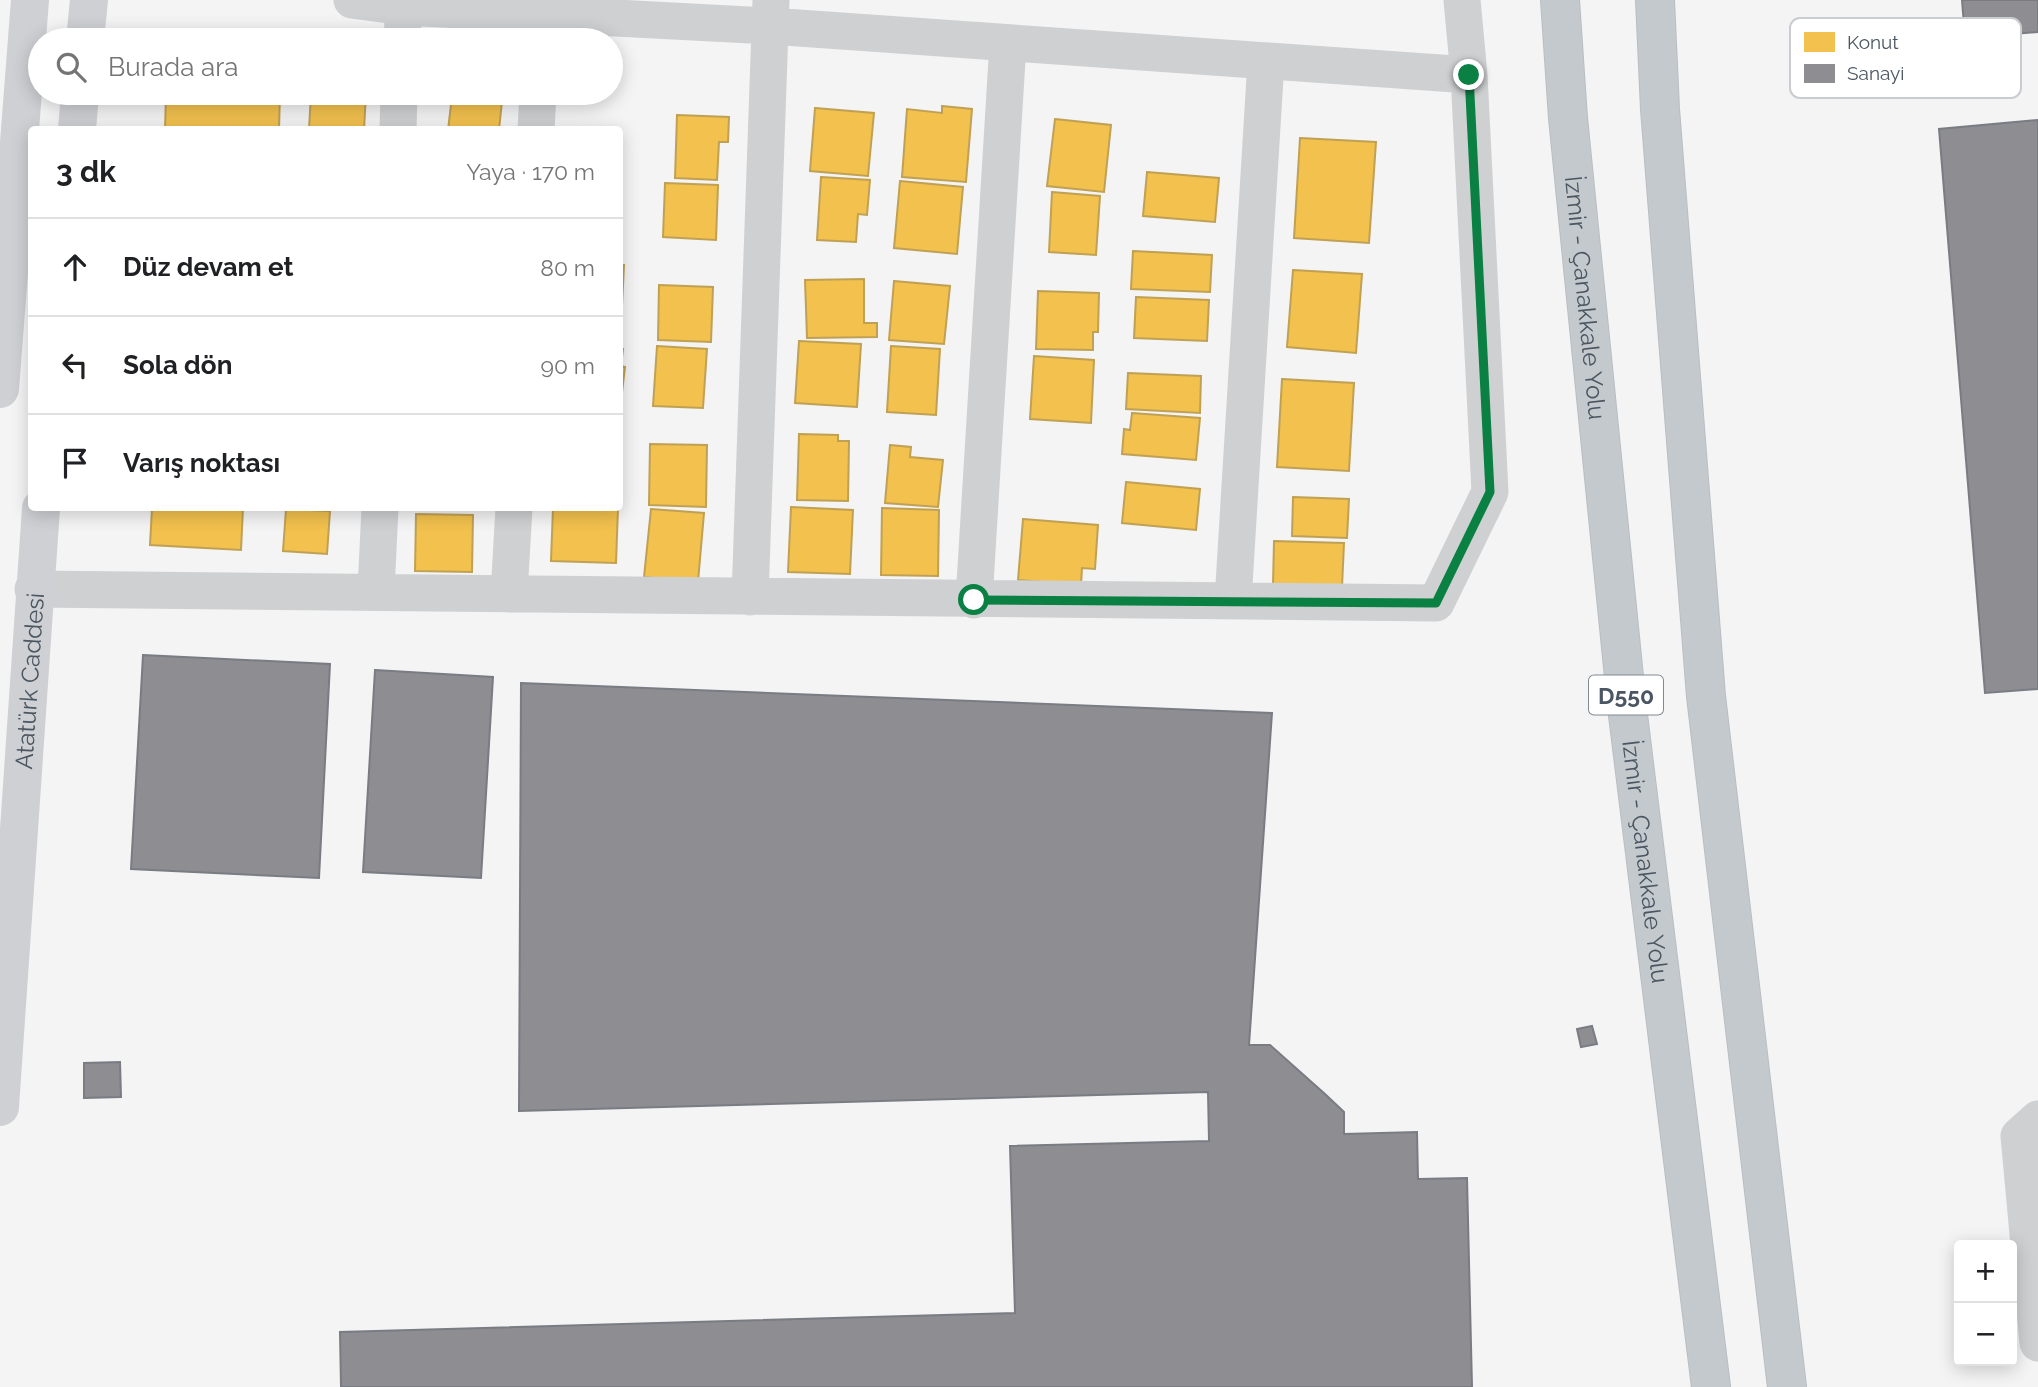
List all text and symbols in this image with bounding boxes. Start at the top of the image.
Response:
legend [1790,18,2021,98]
search box [28,28,623,105]
text: Konut [1847,31,1899,53]
icon: search [52,48,90,86]
text: Burada ara [108,52,238,82]
route end [1453,59,1484,90]
text: Sanayi [1847,62,1904,84]
text: 3 dk [56,154,116,189]
text: Yaya · 170 m [466,158,595,185]
street label: İzmir - Çanakkale Yolu [1559,175,1613,421]
icon: ahead [56,248,94,286]
text: Düz devam et [123,252,293,282]
text: 80 m [540,254,595,281]
icon: left [56,346,94,384]
text: Sola dön [123,350,232,380]
text: 90 m [540,352,595,379]
icon: arrive [56,444,94,482]
text: Varış noktası [123,448,280,478]
route start [958,584,989,615]
street label: Atatürk Caddesi [9,592,50,770]
road number: D550 [1589,676,1663,715]
street label: İzmir - Çanakkale Yolu [1617,738,1676,985]
map controls [1954,1240,2017,1366]
button: + [1954,1240,2017,1303]
button: − [1954,1303,2017,1366]

